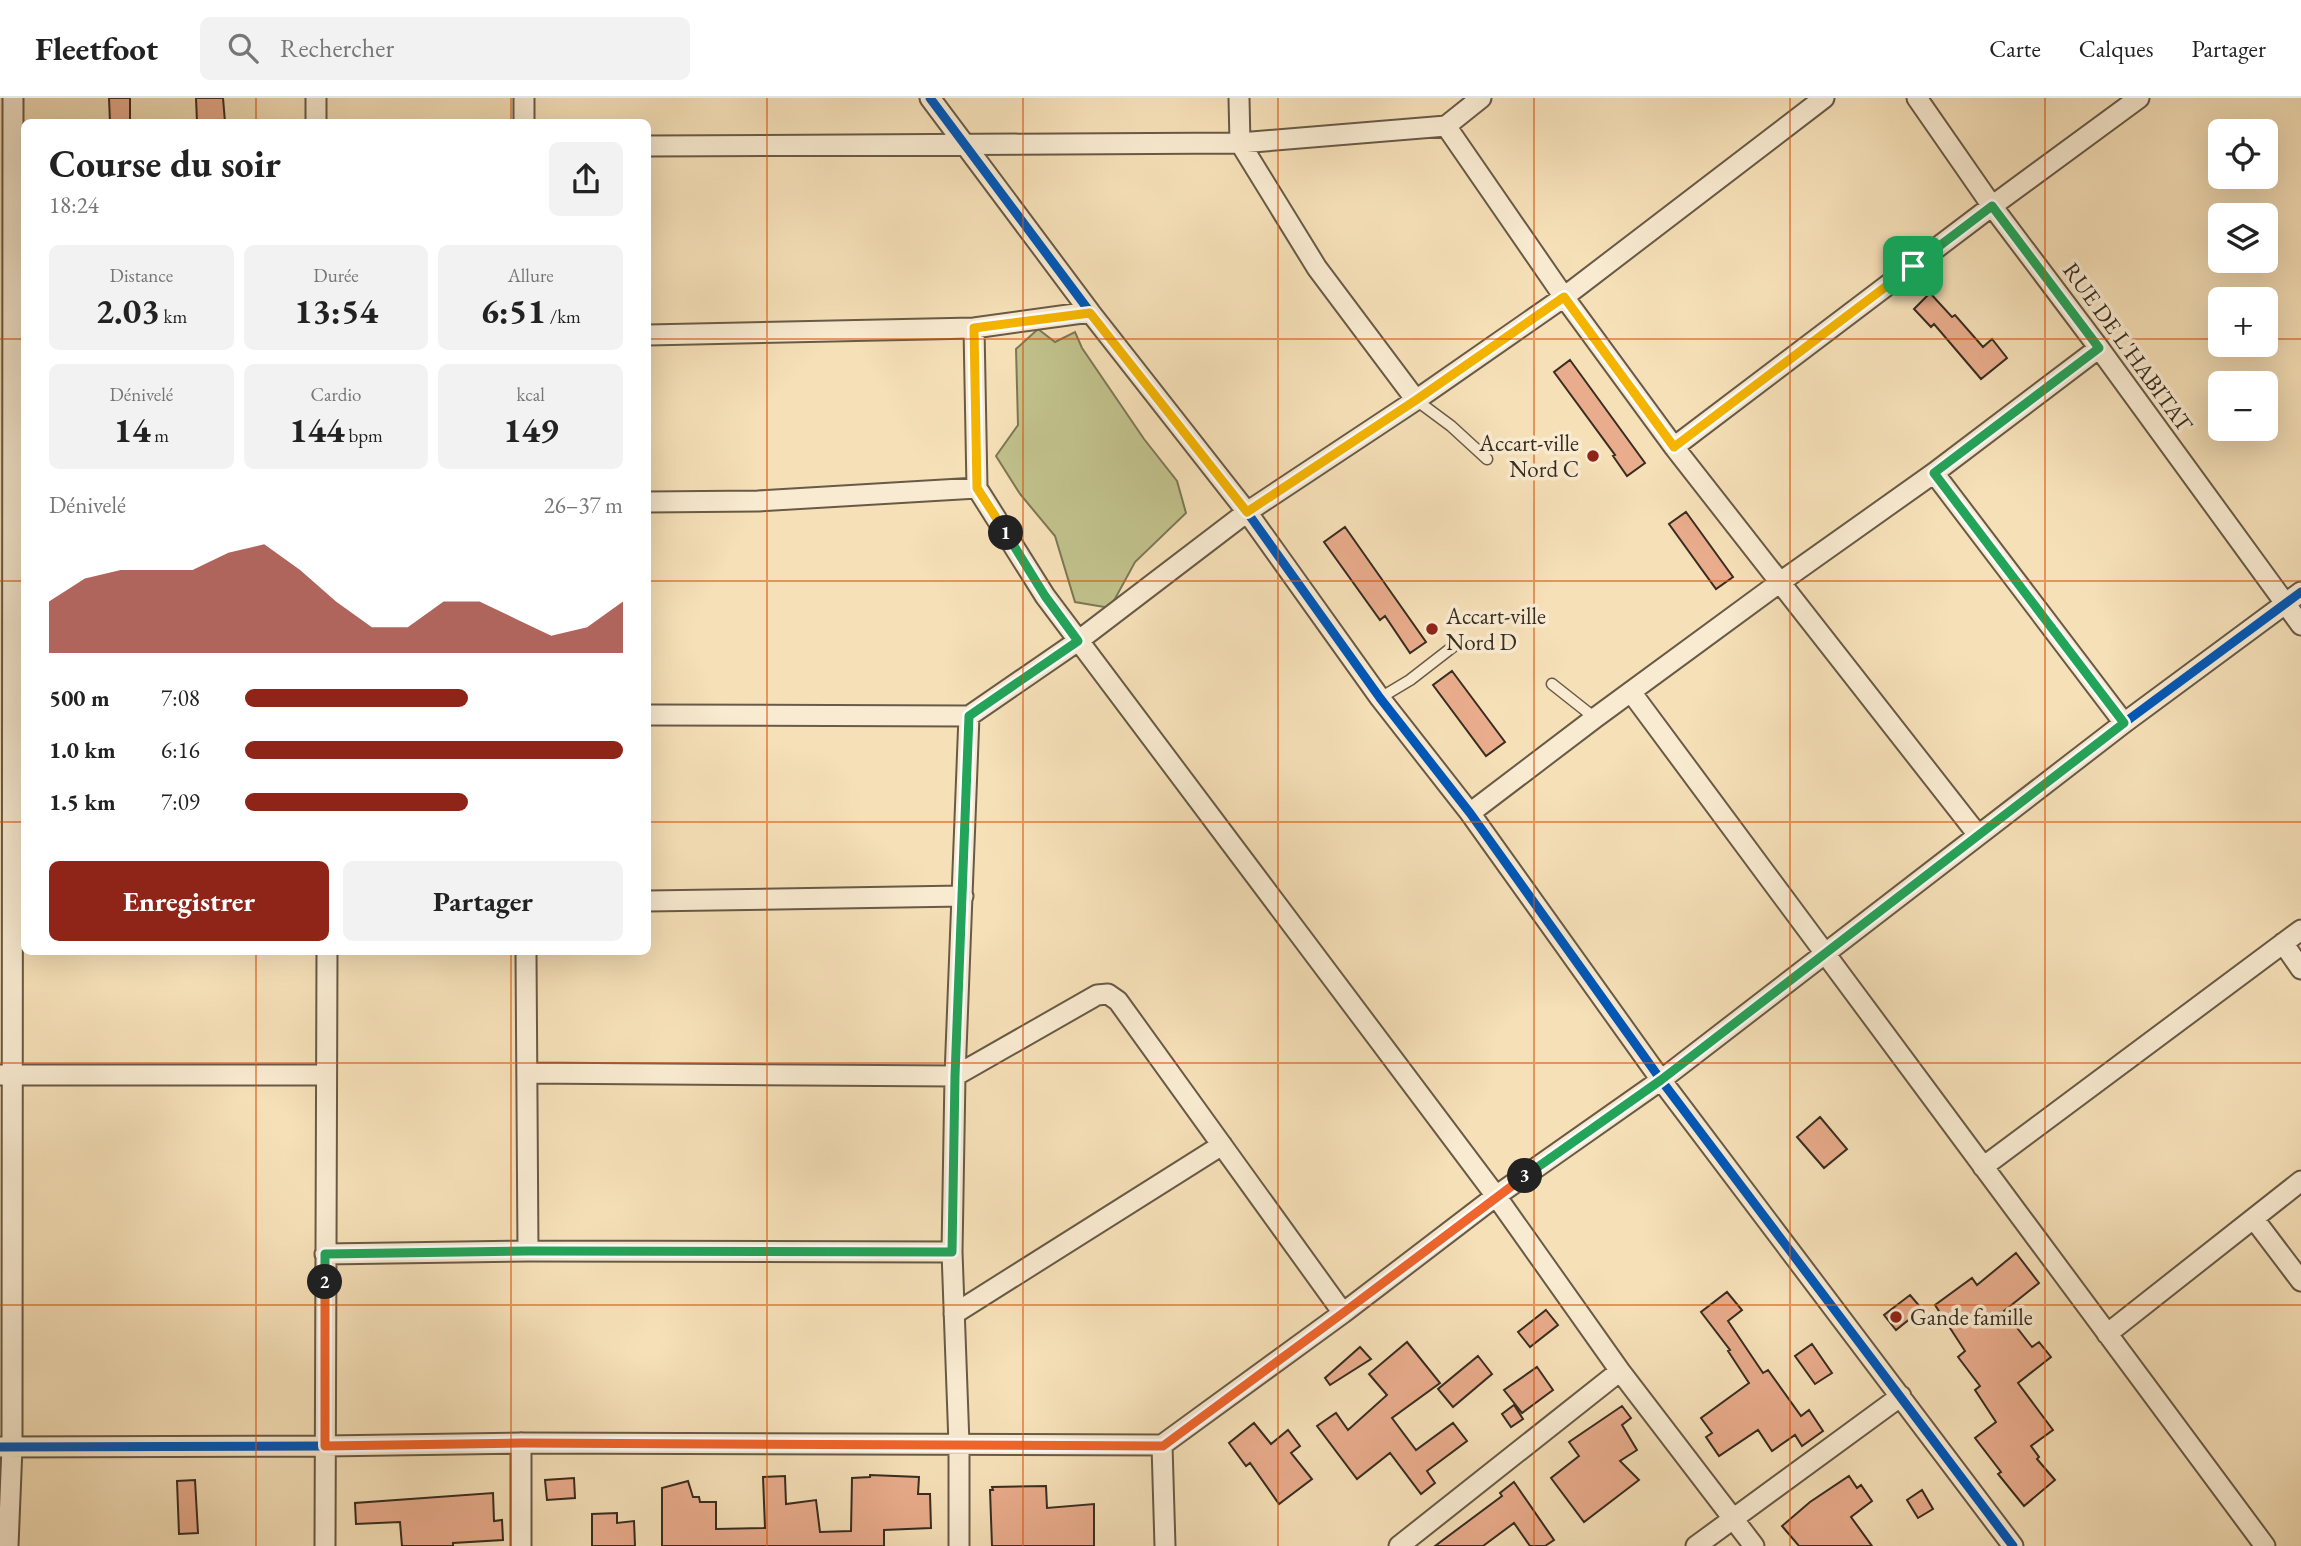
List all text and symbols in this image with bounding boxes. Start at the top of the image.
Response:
search box [200,17,690,80]
text: Fleetfoot [35,27,158,70]
icon: search [224,29,262,67]
text: Rechercher [280,31,394,65]
text: Carte [1989,33,2041,64]
text: Calques [2079,33,2153,64]
text: Partager [2191,33,2266,64]
map controls [2208,119,2278,441]
button: locate [2208,119,2278,189]
text: Course du soir [49,139,281,188]
button: share [549,142,623,216]
text: 18:24 [49,190,99,220]
button: layers [2208,203,2278,273]
pin [1883,236,1943,296]
icon: arrive [1894,247,1932,285]
street label: RUE DE L'HABITAT [2056,256,2200,438]
text: Distance [110,263,173,288]
text: Durée [313,263,359,288]
text: Allure [508,263,554,288]
button: + [2208,287,2278,357]
text: 2.03 [95,288,160,333]
text: 13:54 [294,288,378,333]
text: 6:51 [480,288,546,333]
text: km [160,304,187,329]
text: /km [546,304,581,329]
button: − [2208,371,2278,441]
text: Dénivelé [110,382,173,407]
text: Cardio [310,382,362,407]
text: kcal [516,382,545,407]
text: 14 [114,407,151,452]
text: 144 [289,407,345,452]
text: 149 [503,407,558,452]
text: m [151,423,169,448]
text: bpm [345,423,383,448]
place label: Accart-ville Nord C [1478,428,1579,484]
marker: Accart-ville Nord C [1585,448,1601,464]
text: Dénivelé [49,490,126,520]
text: 26–37 m [544,490,623,520]
pin: 1 [988,516,1024,550]
text: 1 [1000,520,1011,545]
place label: Accart-ville Nord D [1445,601,1546,657]
marker: Accart-ville Nord D [1424,621,1440,637]
text: 500 m [49,683,110,713]
text: 7:08 [161,683,200,713]
text: 1.0 km [49,735,116,765]
text: 6:16 [161,735,200,765]
text: 1.5 km [49,787,116,817]
text: 7:09 [161,787,200,817]
button: Enregistrer [49,861,329,941]
button: Partager [343,861,623,941]
pin: 3 [1508,1158,1542,1194]
text: 3 [1519,1163,1530,1188]
pin: 2 [308,1264,342,1300]
text: 2 [319,1269,330,1294]
place label: Gande famille [1910,1302,2033,1332]
marker: Gande famille [1888,1309,1904,1325]

